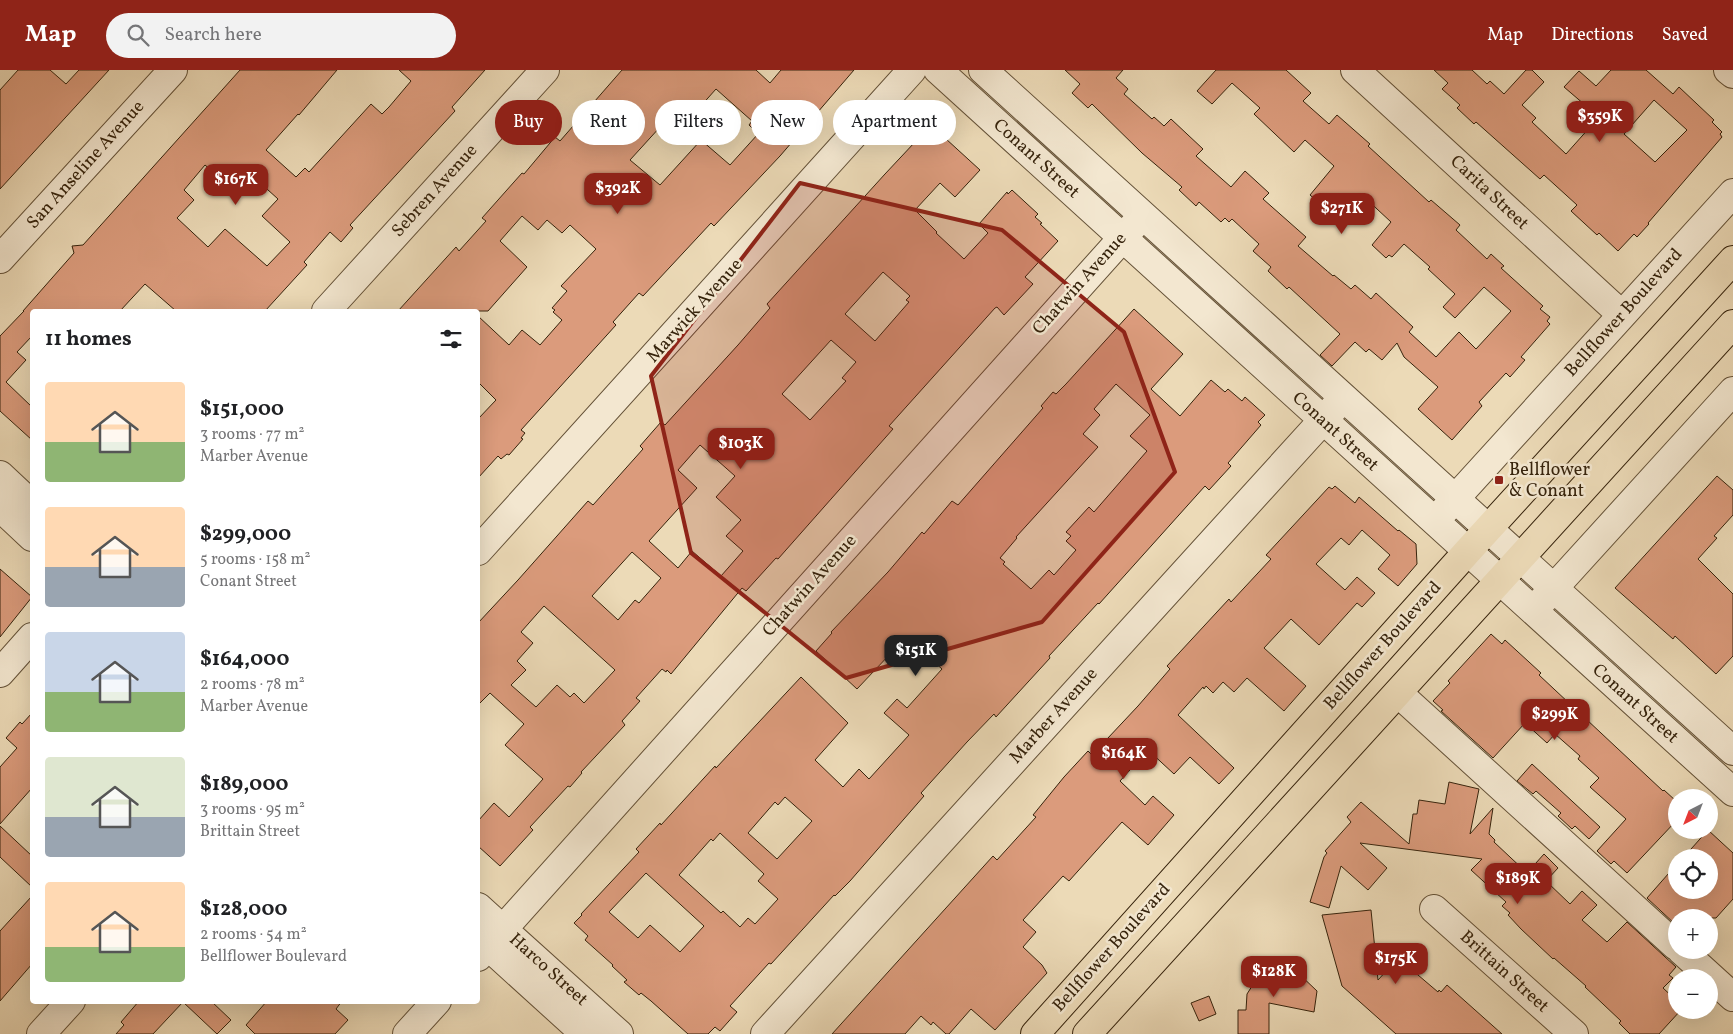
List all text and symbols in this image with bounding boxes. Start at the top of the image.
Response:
search box [106,13,456,58]
text: Map [25,18,76,52]
icon: search [124,21,152,49]
text: Search here [164,22,262,48]
text: Map [1487,23,1523,48]
text: Directions [1551,23,1634,48]
text: Saved [1662,23,1708,48]
street label: San Anseline Avenue [21,95,151,235]
chip: Buy [495,100,562,145]
chip: Rent [572,100,645,145]
chip: Filters [655,100,741,145]
chip: New [751,100,823,145]
chip: Apartment [833,100,956,145]
pin: $359K [1565,100,1635,143]
text: $359K [1577,106,1623,128]
street label: Conant Street [987,113,1085,205]
street label: Sebren Avenue [386,139,484,243]
street label: Carita Street [1444,150,1534,236]
pin: $167K [201,164,271,206]
text: $167K [214,169,258,191]
pin: $392K [583,172,653,215]
text: $392K [595,178,641,200]
pin: $271K [1307,192,1377,235]
text: $271K [1321,198,1363,220]
street label: Chatwin Avenue [1027,227,1133,341]
street label: Bellflower Boulevard [1559,243,1689,383]
street label: Marwick Avenue [641,253,749,369]
text: 11 homes [45,325,132,354]
icon: filters [437,325,465,353]
street label: Conant Street [1286,386,1384,478]
text: $151,000 [200,395,284,424]
icon: home [85,402,145,462]
text: 3 rooms · 77 m² [200,424,304,446]
pin: $103K [706,428,776,470]
text: $103K [719,433,763,455]
text: Marber Avenue [200,446,308,468]
place label: Bellflower & Conant [1509,458,1590,504]
marker: Bellflower & Conant [1493,474,1505,486]
text: $299,000 [200,520,291,549]
icon: home [85,527,145,587]
street label: Chatwin Avenue [757,529,863,643]
text: 5 rooms · 158 m² [200,549,310,571]
text: Conant Street [200,571,297,593]
street label: Bellflower Boulevard [1318,576,1448,716]
pin: $151K [881,634,951,677]
text: $151K [895,640,937,662]
text: $164,000 [200,645,289,674]
icon: home [85,652,145,712]
street label: Conant Street [1586,658,1684,750]
street label: Marber Avenue [1004,662,1104,770]
text: 2 rooms · 78 m² [200,674,305,696]
text: Marber Avenue [200,696,308,718]
pin: $299K [1520,698,1590,741]
text: $299K [1532,704,1578,726]
pin: $164K [1089,738,1159,780]
text: $164K [1101,743,1147,765]
text: $189,000 [200,770,288,799]
icon: home [85,777,145,837]
north arrow [1668,789,1718,839]
map controls [1668,789,1718,1019]
text: 3 rooms · 95 m² [200,799,305,821]
text: Brittain Street [200,821,300,843]
button: locate [1668,849,1718,899]
pin: $189K [1483,862,1553,905]
text: $189K [1496,868,1540,890]
street label: Bellflower Boulevard [1047,878,1177,1018]
text: $128,000 [200,895,287,924]
icon: home [85,902,145,962]
button: + [1668,909,1718,959]
text: 2 rooms · 54 m² [200,924,307,946]
street label: Brittain Street [1454,925,1554,1019]
street label: Harco Street [503,928,593,1012]
pin: $175K [1361,942,1431,985]
text: Bellflower Boulevard [200,946,347,968]
text: $175K [1375,948,1417,970]
pin: $128K [1239,956,1309,998]
text: $128K [1252,961,1296,983]
button: − [1668,969,1718,1019]

